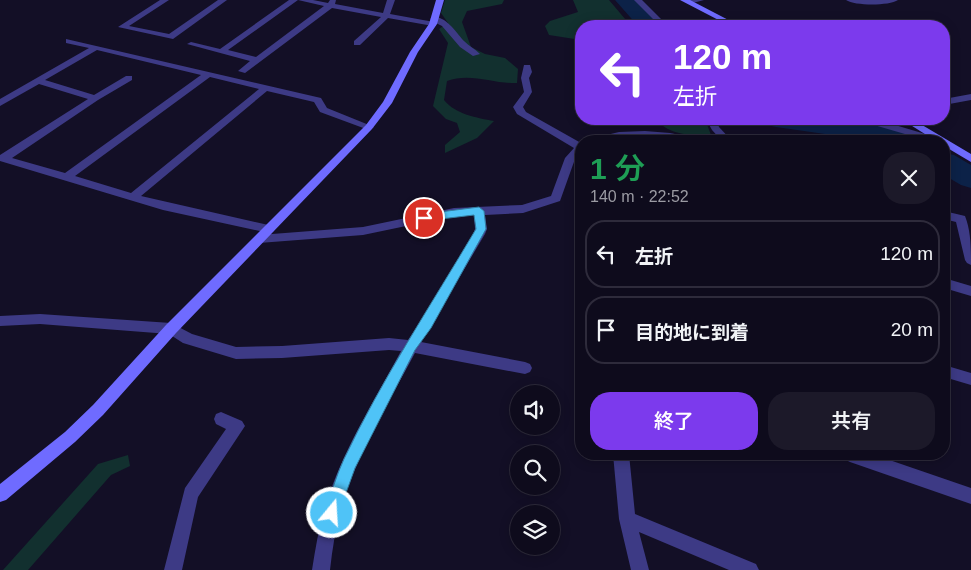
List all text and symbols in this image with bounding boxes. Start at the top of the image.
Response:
text: 120 m [673,37,772,76]
icon: left [590,40,655,105]
text: 左折 [673,84,717,109]
text: 1 分 [590,152,645,185]
button: close [883,152,935,204]
text: 140 m · 22:52 [590,188,689,205]
pin [403,197,445,239]
icon: arrive [410,204,438,232]
icon: left [592,240,620,268]
text: 120 m [880,243,933,264]
text: 左折 [635,246,673,267]
icon: arrive [592,316,620,344]
text: 20 m [891,319,933,340]
text: 目的地に到着 [635,322,749,343]
map controls [510,385,560,555]
button: sound [510,385,560,435]
button: 終了 [590,392,758,450]
button: 共有 [768,392,935,450]
button: search [510,445,560,495]
position arrow [305,486,357,538]
button: layers [510,505,560,555]

